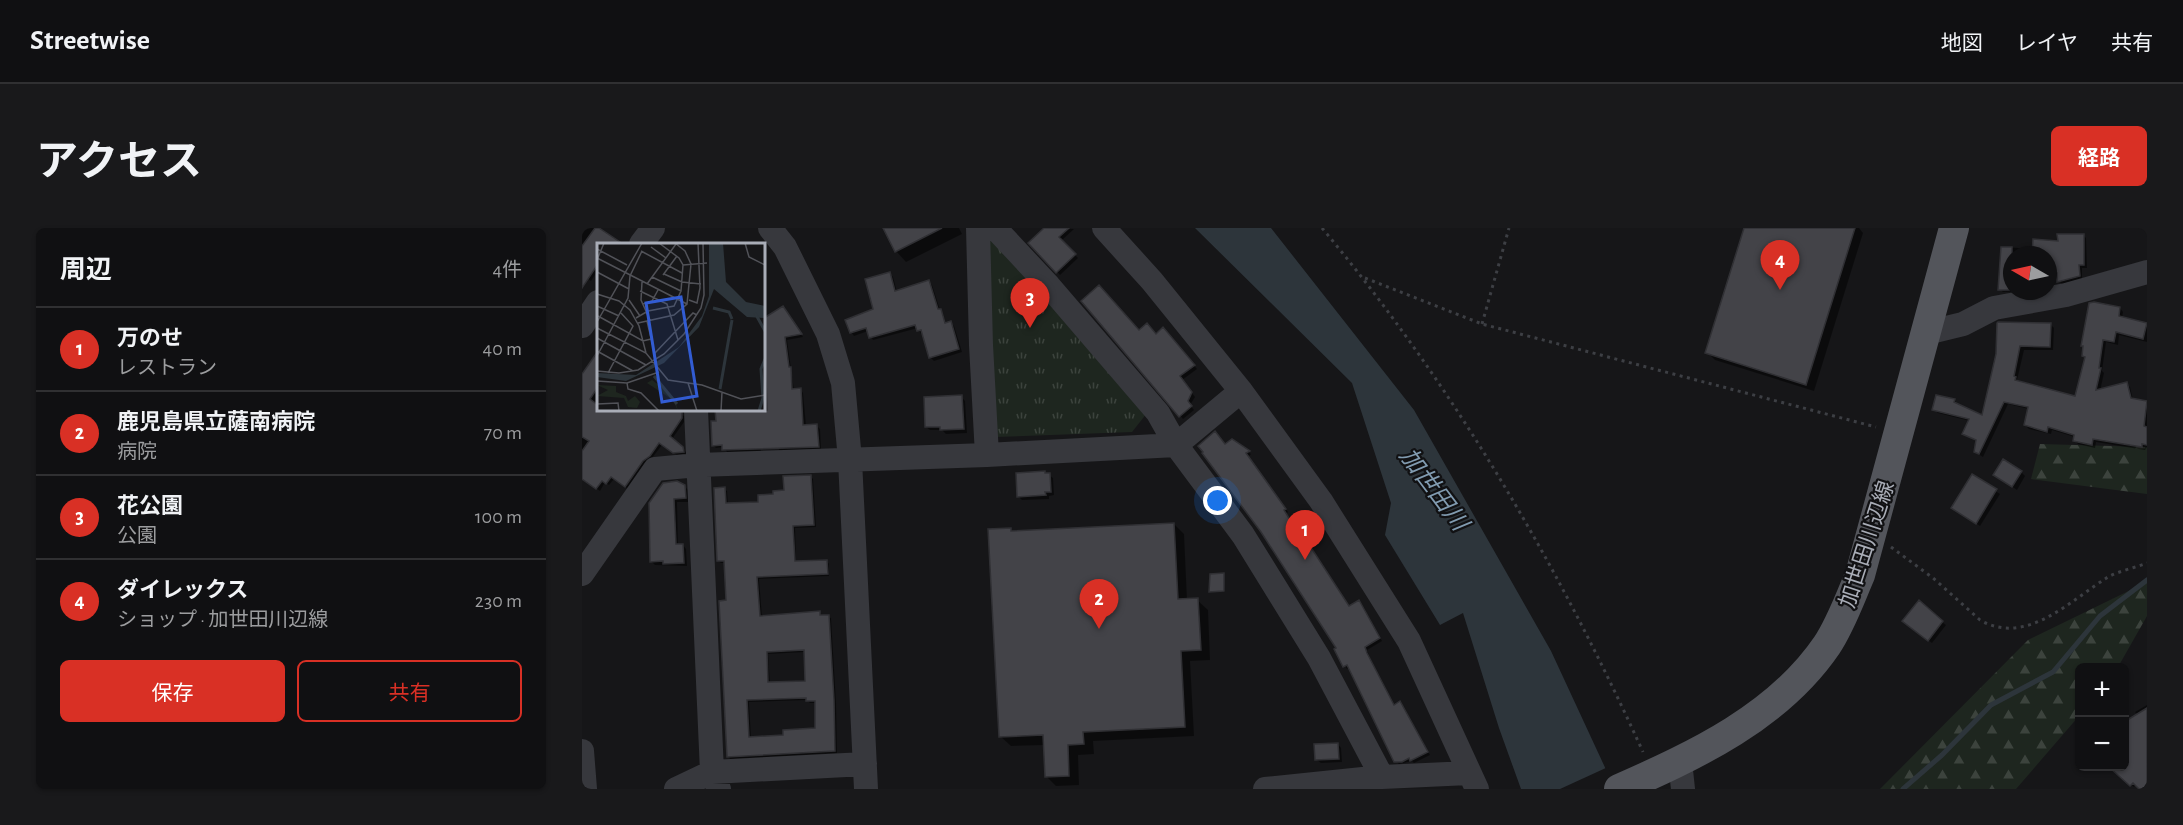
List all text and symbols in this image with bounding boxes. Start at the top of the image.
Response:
text: Streetwise [30,27,150,55]
text: 地図 [1941,33,1983,54]
text: レイヤ [2016,33,2078,54]
text: 共有 [2111,33,2153,54]
button: 経路 [2051,126,2147,186]
text: アクセス [36,141,202,183]
pin: 4 [1760,241,1800,290]
inset map [597,243,765,411]
north arrow [2003,246,2057,300]
text: 周辺 [60,257,112,283]
text: 4件 [492,260,522,280]
pin: 3 [1010,279,1050,328]
text: 万のせ [117,327,183,349]
text: 1 [76,339,83,359]
text: 40 m [483,339,522,359]
text: レストラン [117,358,217,378]
text: 鹿児島県立薩南病院 [117,411,315,433]
text: 2 [75,423,84,443]
text: 70 m [484,423,522,443]
text: 病院 [117,442,157,462]
water label: 加世田川 [1395,443,1475,538]
street label: 加世田川辺線 [1835,478,1898,610]
your location [1203,486,1232,515]
text: 花公園 [117,495,183,517]
text: 3 [75,507,84,527]
text: 100 m [475,507,522,527]
pin: 1 [1286,510,1324,560]
text: 公園 [117,526,157,546]
text: ダイレックス [117,579,248,601]
pin: 2 [1080,580,1118,629]
text: 4 [74,591,85,611]
text: 230 m [475,591,522,611]
text: ショップ · 加世田川辺線 [117,610,328,630]
button: 保存 [60,660,285,722]
button: 共有 [297,660,522,722]
map controls [2075,663,2129,771]
button: + [2075,663,2129,717]
button: − [2075,717,2129,771]

